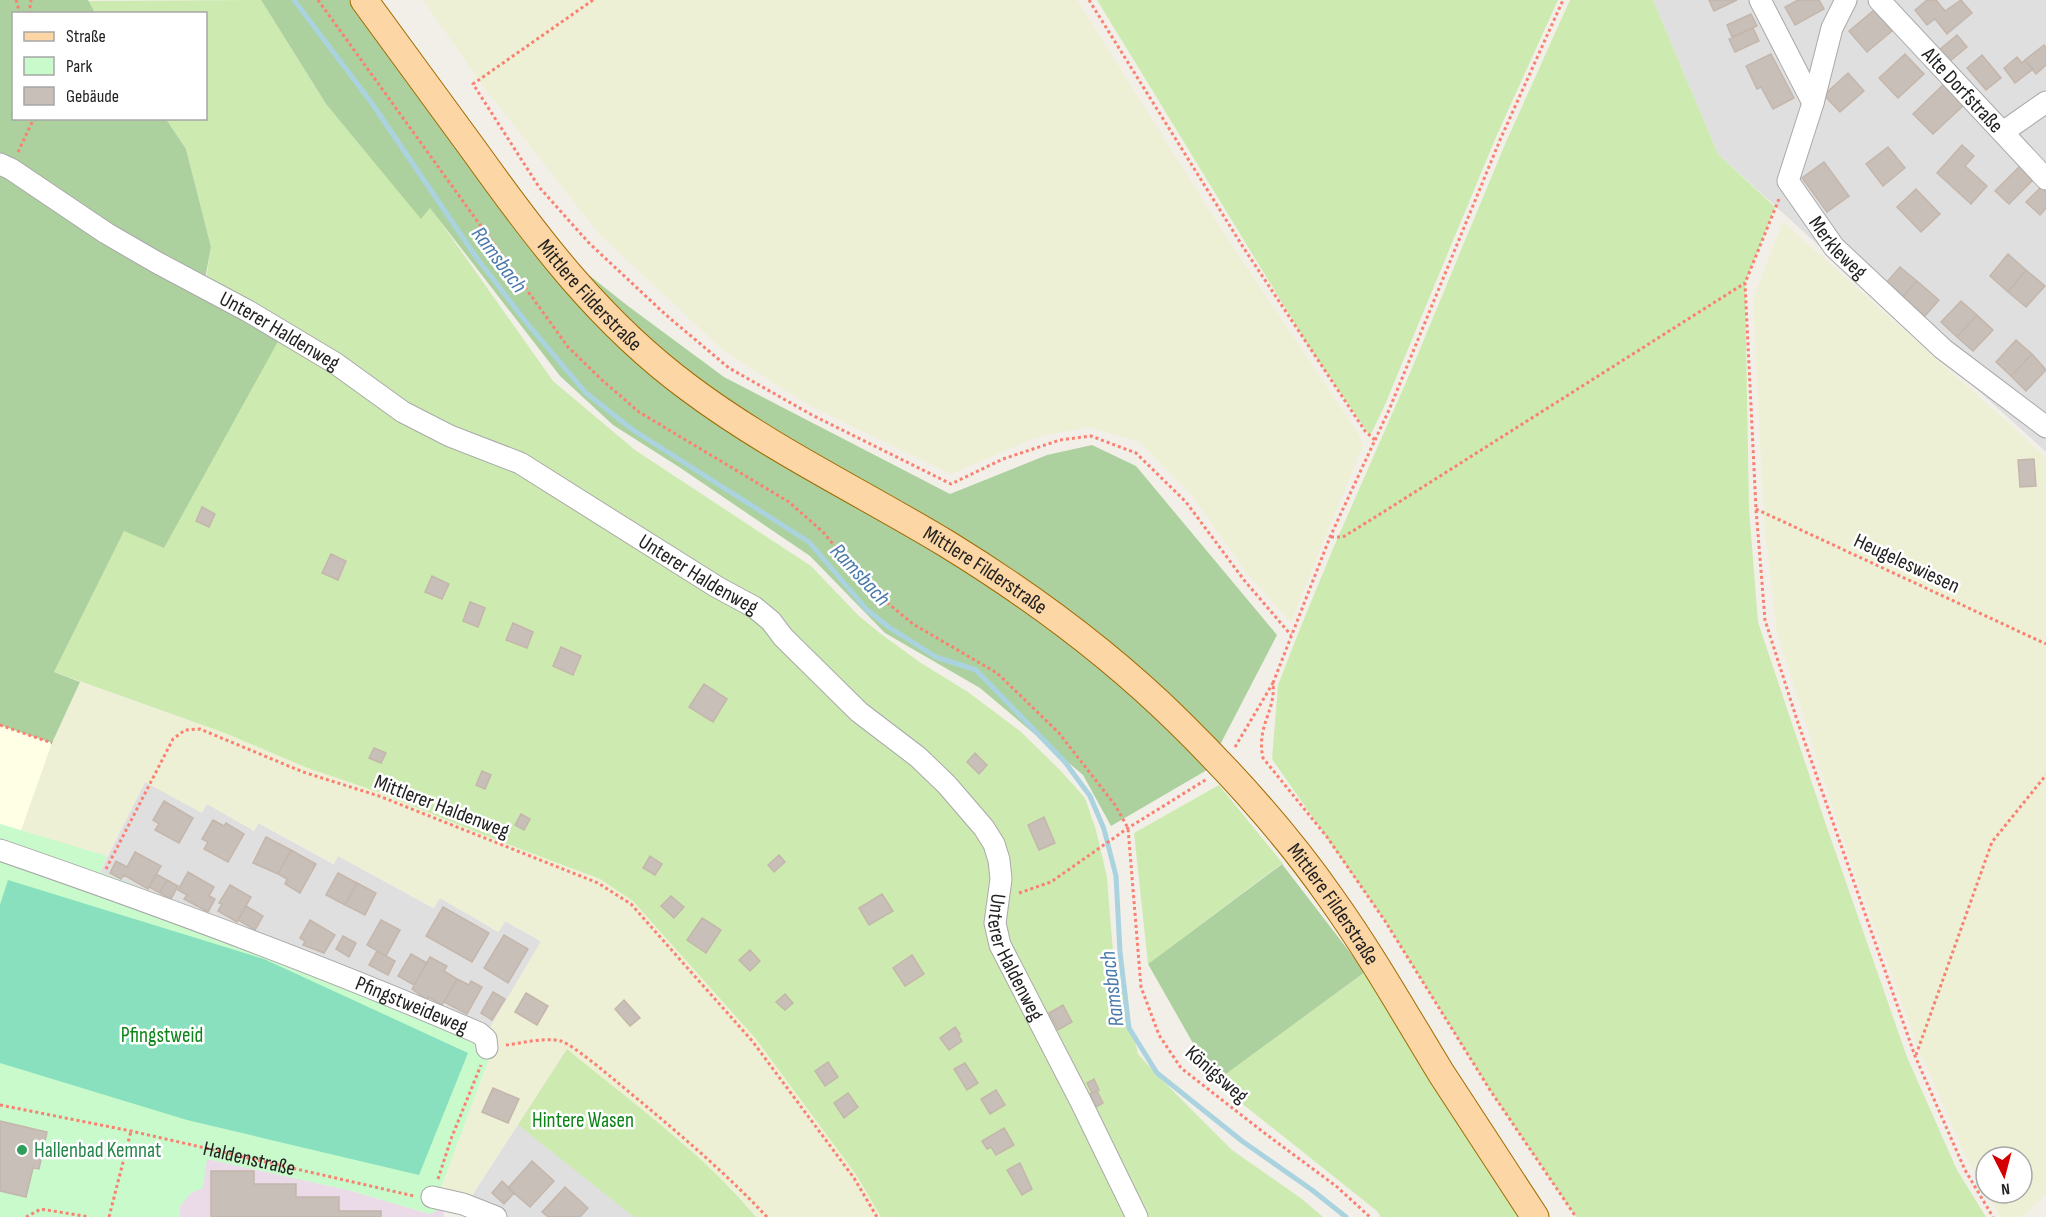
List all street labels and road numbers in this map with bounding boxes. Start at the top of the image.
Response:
street label: Alte Dorfstraße [1916,42,2008,138]
street label: Merkleweg [1803,211,1872,284]
street label: Mittlere Filderstraße [532,234,647,357]
street label: Unterer Haldenweg [215,286,344,376]
street label: Mittlere Filderstraße [919,521,1052,620]
street label: Heugeleswiesen [1850,528,1964,599]
street label: Unterer Haldenweg [634,529,762,620]
street label: Mittlerer Haldenweg [371,769,513,844]
street label: Mittlere Filderstraße [1282,838,1384,970]
street label: Unterer Haldenweg [982,892,1049,1025]
street label: Pfingstweideweg [352,971,472,1040]
street label: Königsweg [1180,1040,1253,1108]
street label: Haldenstraße [201,1136,298,1181]

